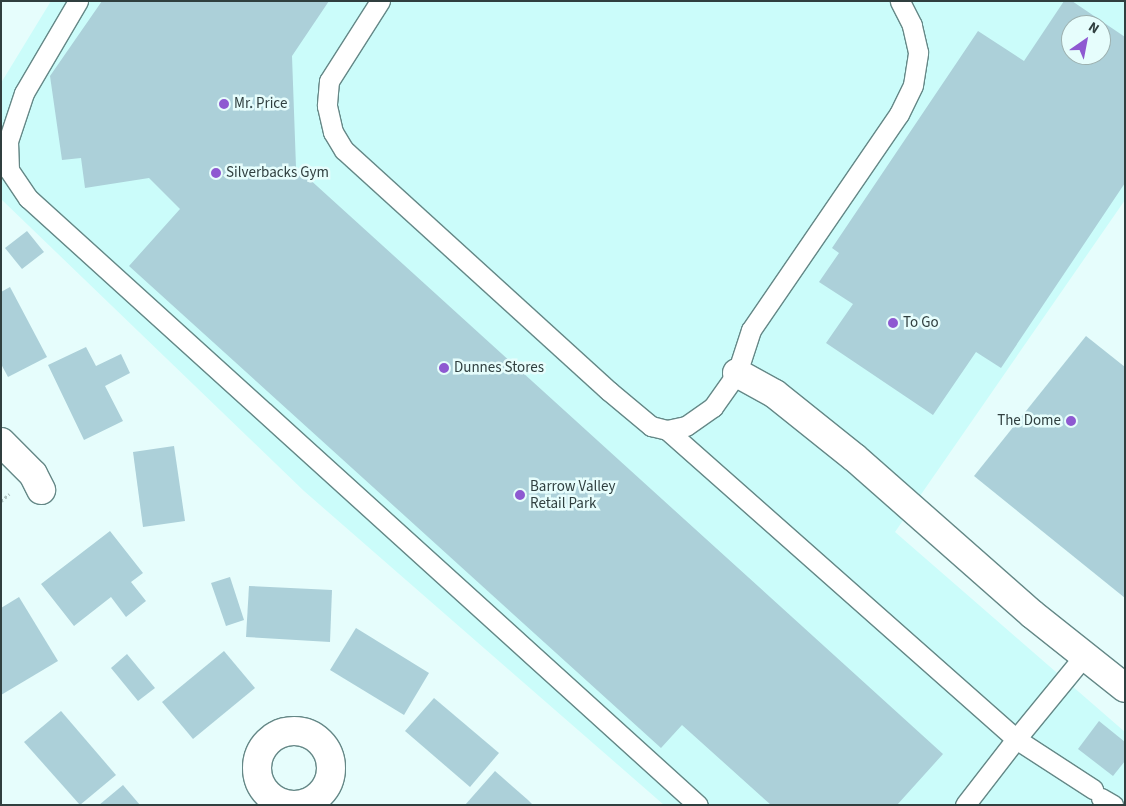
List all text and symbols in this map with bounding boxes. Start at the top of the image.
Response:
north arrow [1061,15,1111,65]
text: N [1084,17,1103,39]
place label: Mr. Price [234,95,287,113]
marker: Mr. Price [218,98,230,110]
place label: Silverbacks Gym [226,164,329,182]
marker: Silverbacks Gym [210,167,222,179]
place label: To Go [903,314,939,332]
marker: To Go [887,317,899,329]
place label: Dunnes Stores [454,359,544,377]
marker: Dunnes Stores [438,362,450,374]
place label: The Dome [997,412,1061,430]
marker: The Dome [1065,415,1077,427]
place label: Barrow Valley Retail Park [530,477,616,512]
marker: Barrow Valley Retail Park [514,489,526,501]

